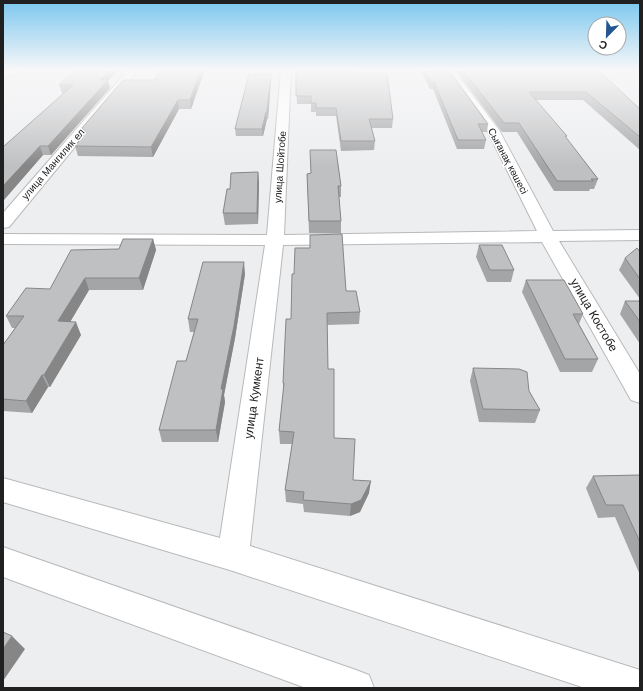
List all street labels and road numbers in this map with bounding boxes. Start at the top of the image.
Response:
street label: улица Мангилик ел [19,126,87,202]
street label: Сығанақ көшесі [486,126,530,196]
street label: улица Шойтобе [272,130,288,204]
street label: улица Костобе [567,276,621,354]
street label: улица Кумкент [241,356,267,440]

